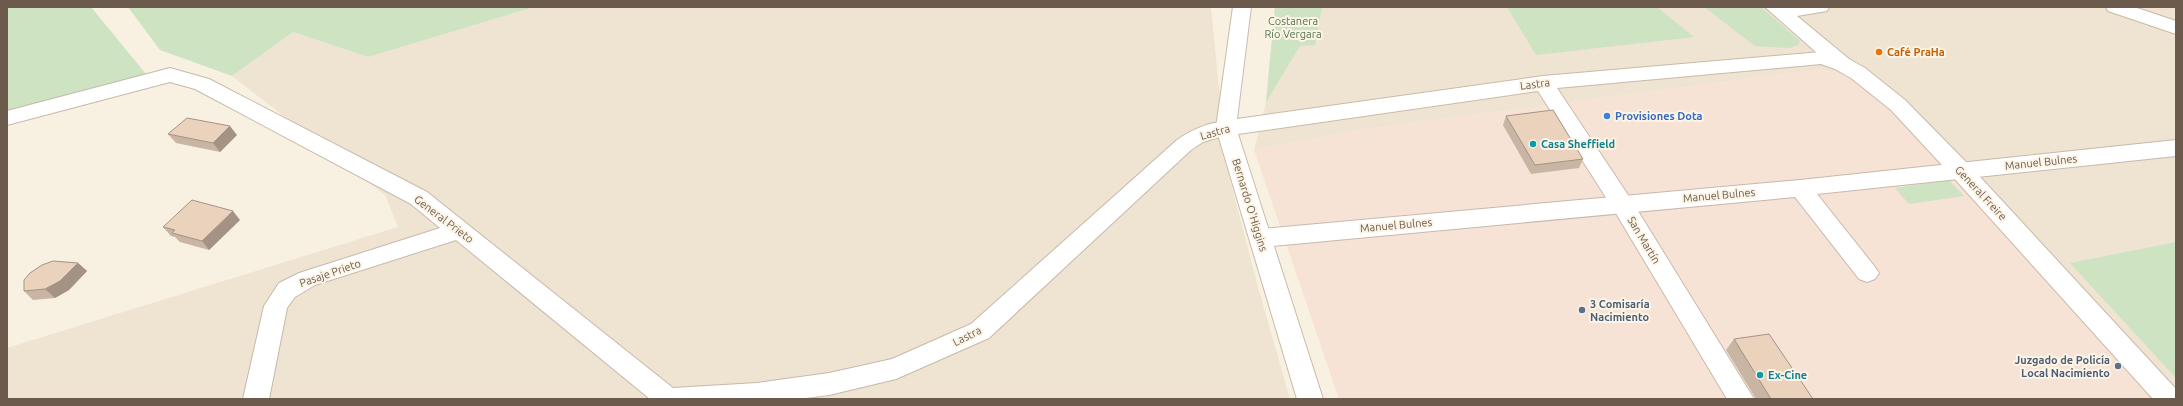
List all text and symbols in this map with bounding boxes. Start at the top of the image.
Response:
park label: Costanera Río Vergara [1264,15,1322,40]
place label: Café PraHa [1887,46,1945,58]
marker: Café PraHa [1874,47,1884,57]
street label: Lastra [1519,76,1551,92]
place label: Provisiones Dota [1615,110,1702,122]
marker: Provisiones Dota [1602,111,1612,121]
street label: Lastra [1199,122,1231,142]
place label: Casa Sheffield [1541,138,1615,150]
marker: Casa Sheffield [1528,139,1538,149]
street label: Manuel Bulnes [2004,152,2078,172]
street label: Bernardo O'Higgins [1230,157,1270,253]
street label: General Freire [1953,163,2009,223]
street label: Manuel Bulnes [1682,186,1756,204]
street label: General Prieto [412,193,476,245]
street label: San Martín [1625,214,1663,266]
street label: Manuel Bulnes [1359,216,1433,234]
street label: Pasaje Prieto [298,257,362,289]
place label: 3 Comisaría Nacimiento [1590,298,1650,323]
marker: 3 Comisaría Nacimiento [1577,305,1587,315]
street label: Lastra [951,324,983,348]
place label: Juzgado de Policía Local Nacimiento [2015,354,2110,379]
marker: Juzgado de Policía Local Nacimiento [2113,361,2123,371]
place label: Ex-Cine [1768,369,1807,381]
marker: Ex-Cine [1755,370,1765,380]

